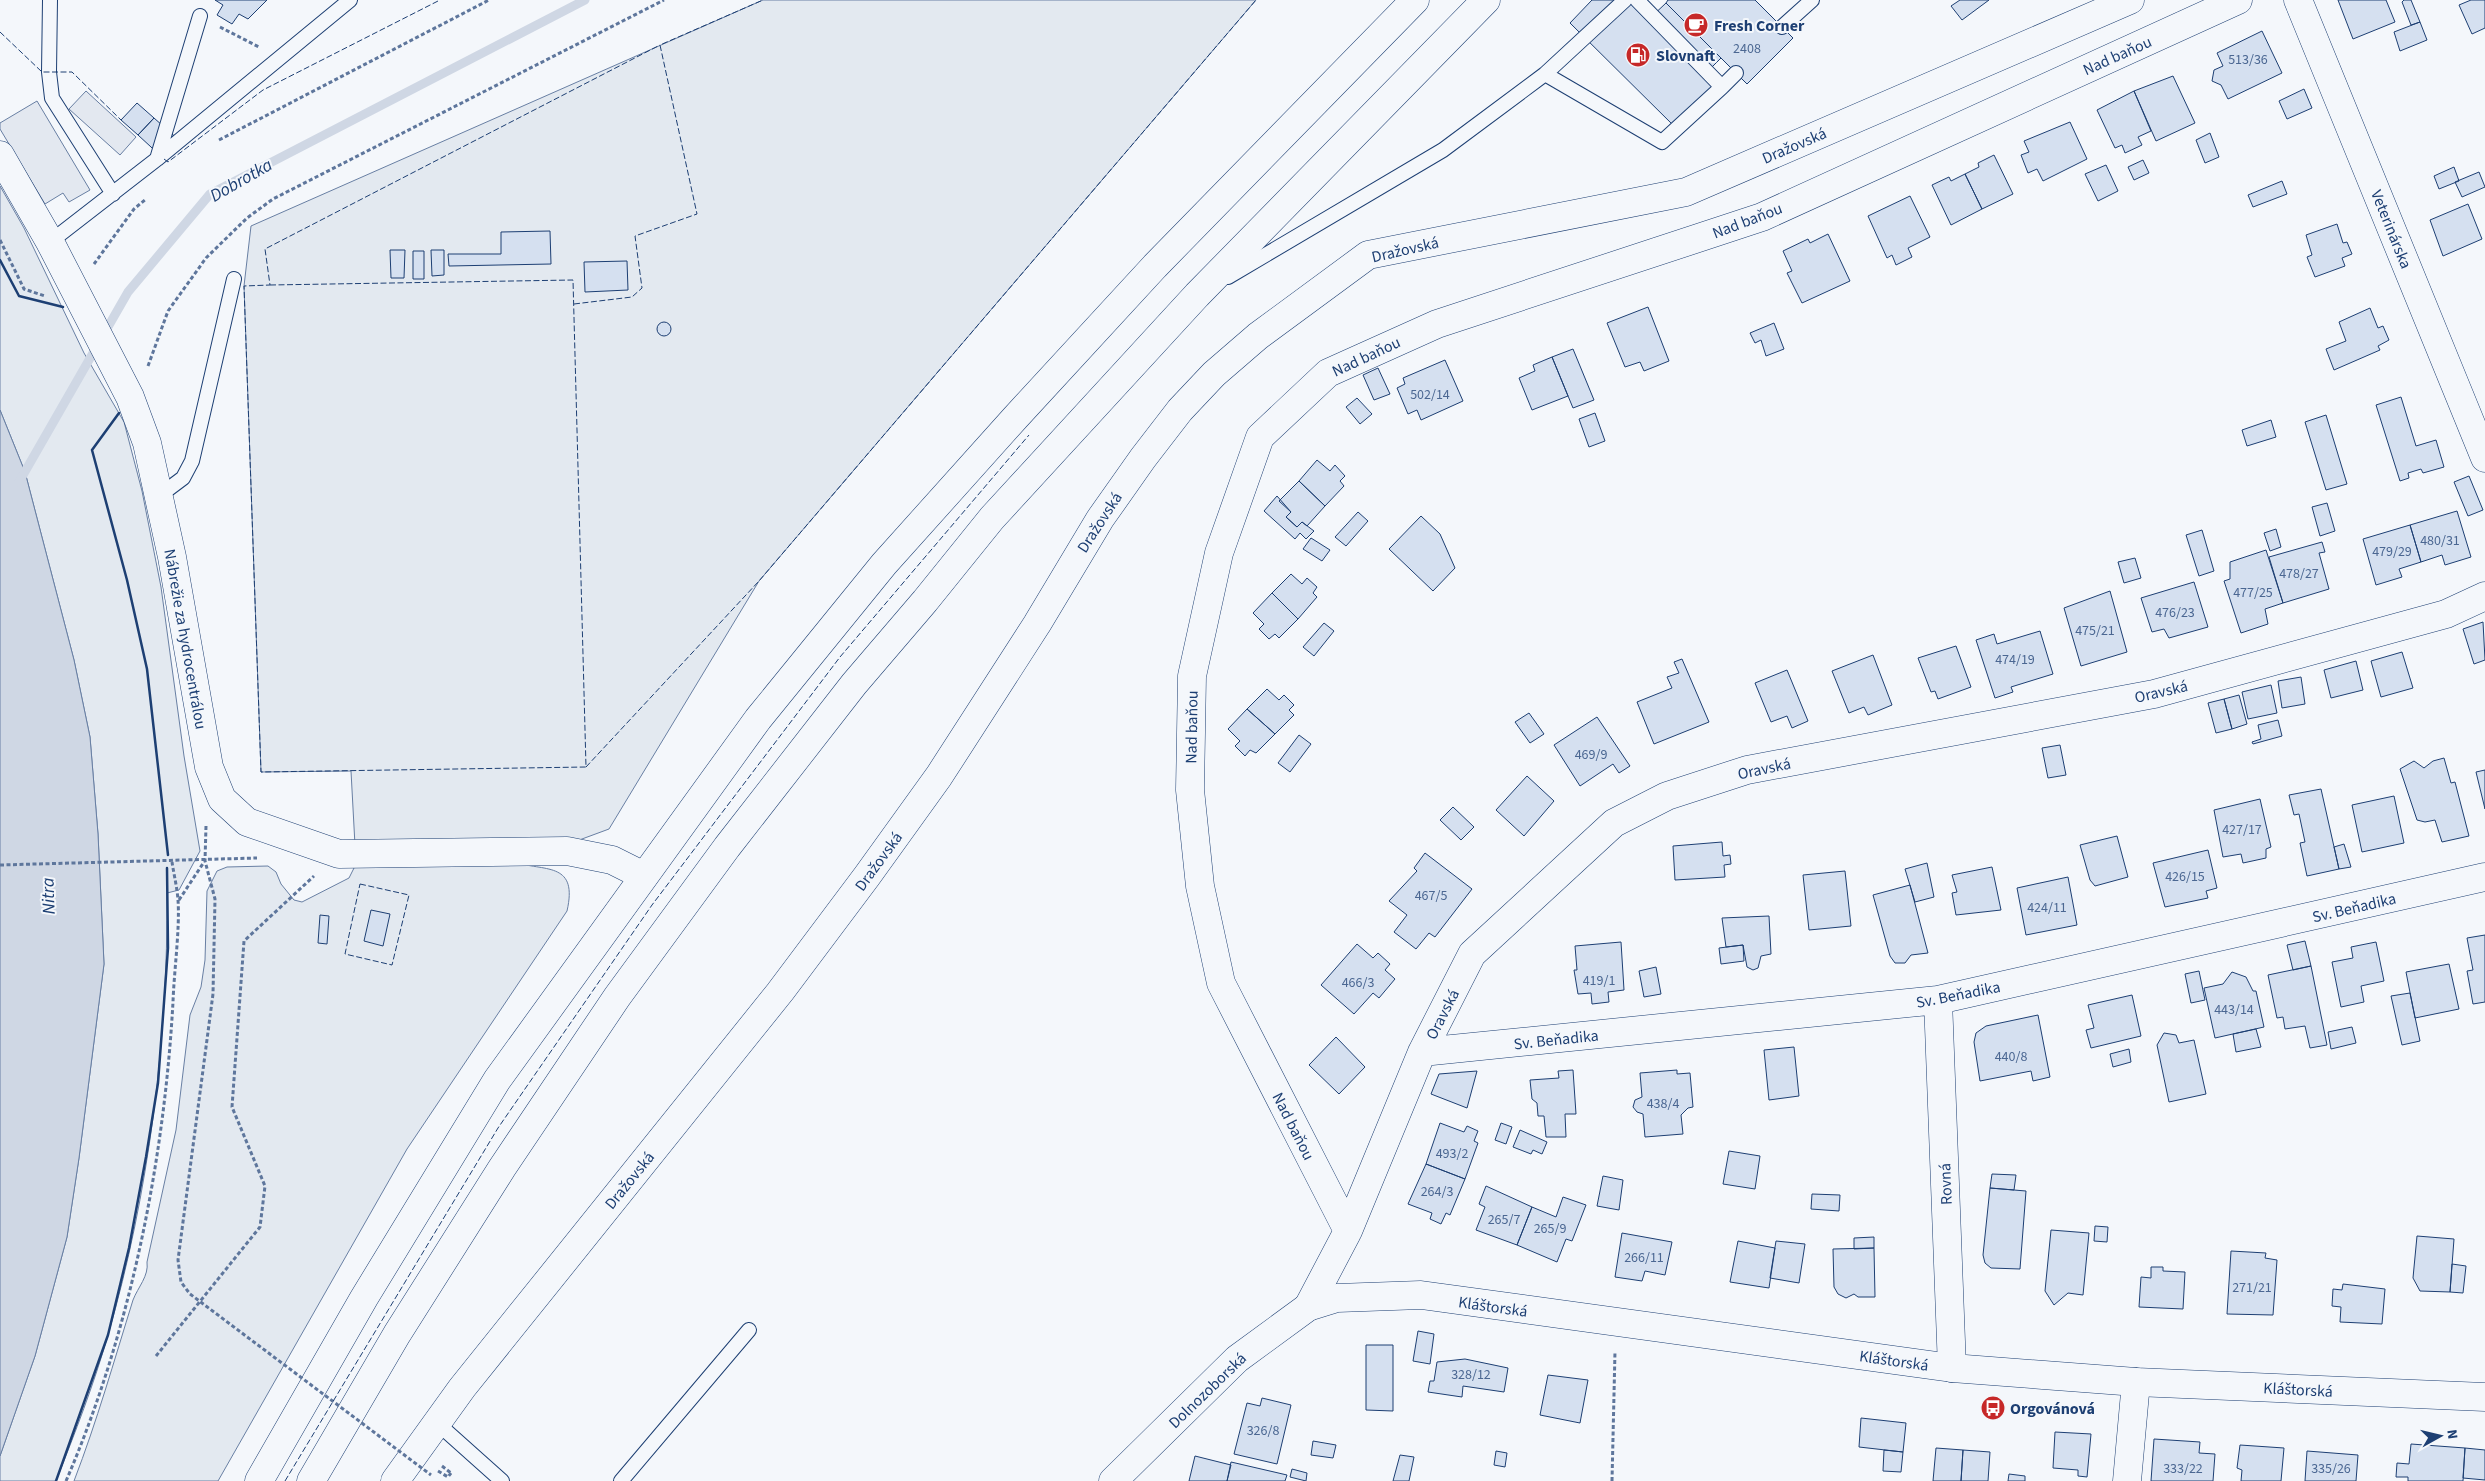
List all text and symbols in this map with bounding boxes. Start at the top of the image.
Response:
cafe icon: Fresh Corner [1683,12,1709,38]
place label: Fresh Corner [1714,15,1805,37]
street label: Nad baňou [2079,31,2155,81]
house number: 2408 [1733,39,1761,59]
fuel station icon: Slovnaft [1625,42,1651,68]
place label: Slovnaft [1656,45,1715,67]
house number: 513/36 [2228,50,2268,70]
street label: Dražovská [1759,122,1830,169]
water label: Dobrotka [205,152,277,208]
street label: Veterinárska [2365,187,2417,272]
street label: Nad baňou [1709,198,1786,244]
street label: Dražovská [1369,232,1441,268]
street label: Nad baňou [1329,331,1404,382]
house number: 502/14 [1410,385,1450,405]
street label: Dražovská [1072,488,1128,557]
house number: 480/31 [2420,531,2460,551]
house number: 479/29 [2372,542,2412,562]
street label: Nábrežie za hydrocentrálou [158,547,212,731]
house number: 478/27 [2279,564,2319,584]
house number: 477/25 [2233,583,2273,603]
house number: 476/23 [2155,603,2195,623]
house number: 475/21 [2075,621,2115,641]
house number: 474/19 [1995,650,2035,670]
street label: Oravská [2133,675,2190,709]
street label: Nad baňou [1180,690,1204,764]
house number: 469/9 [1575,745,1607,765]
street label: Oravská [1736,753,1793,785]
house number: 427/17 [2222,820,2262,840]
street label: Dražovská [850,827,908,896]
house number: 426/15 [2165,867,2205,887]
water label: Nitra [35,877,62,915]
house number: 467/5 [1415,886,1447,906]
street label: Sv. Beňadika [2310,888,2398,928]
house number: 424/11 [2027,898,2067,918]
house number: 419/1 [1583,971,1615,991]
house number: 466/3 [1342,973,1374,993]
street label: Sv. Beňadika [1914,976,2002,1014]
street label: Oravská [1421,985,1465,1043]
house number: 443/14 [2214,1000,2254,1020]
street label: Sv. Beňadika [1512,1025,1600,1055]
house number: 440/8 [1995,1047,2027,1067]
street label: Nad baňou [1267,1089,1320,1164]
house number: 438/4 [1647,1094,1679,1114]
house number: 493/2 [1436,1144,1468,1164]
street label: Dražovská [600,1147,660,1214]
street label: Rovná [1934,1163,1958,1205]
house number: 264/3 [1421,1182,1453,1202]
house number: 265/7 [1488,1210,1520,1230]
house number: 265/9 [1534,1219,1566,1239]
house number: 266/11 [1624,1248,1664,1268]
house number: 271/21 [2232,1278,2272,1298]
street label: Kláštorská [1457,1291,1529,1323]
street label: Kláštorská [1858,1345,1930,1377]
street label: Dolnozoborská [1164,1348,1252,1434]
house number: 328/12 [1451,1365,1491,1385]
street label: Kláštorská [2263,1377,2333,1403]
bus stop icon: Orgovánová [1980,1395,2006,1421]
place label: Orgovánová [2010,1398,2095,1420]
north arrow [2415,1411,2465,1461]
house number: 326/8 [1247,1421,1279,1441]
text: N [2441,1428,2462,1440]
house number: 333/22 [2163,1459,2203,1479]
house number: 335/26 [2311,1459,2351,1479]

